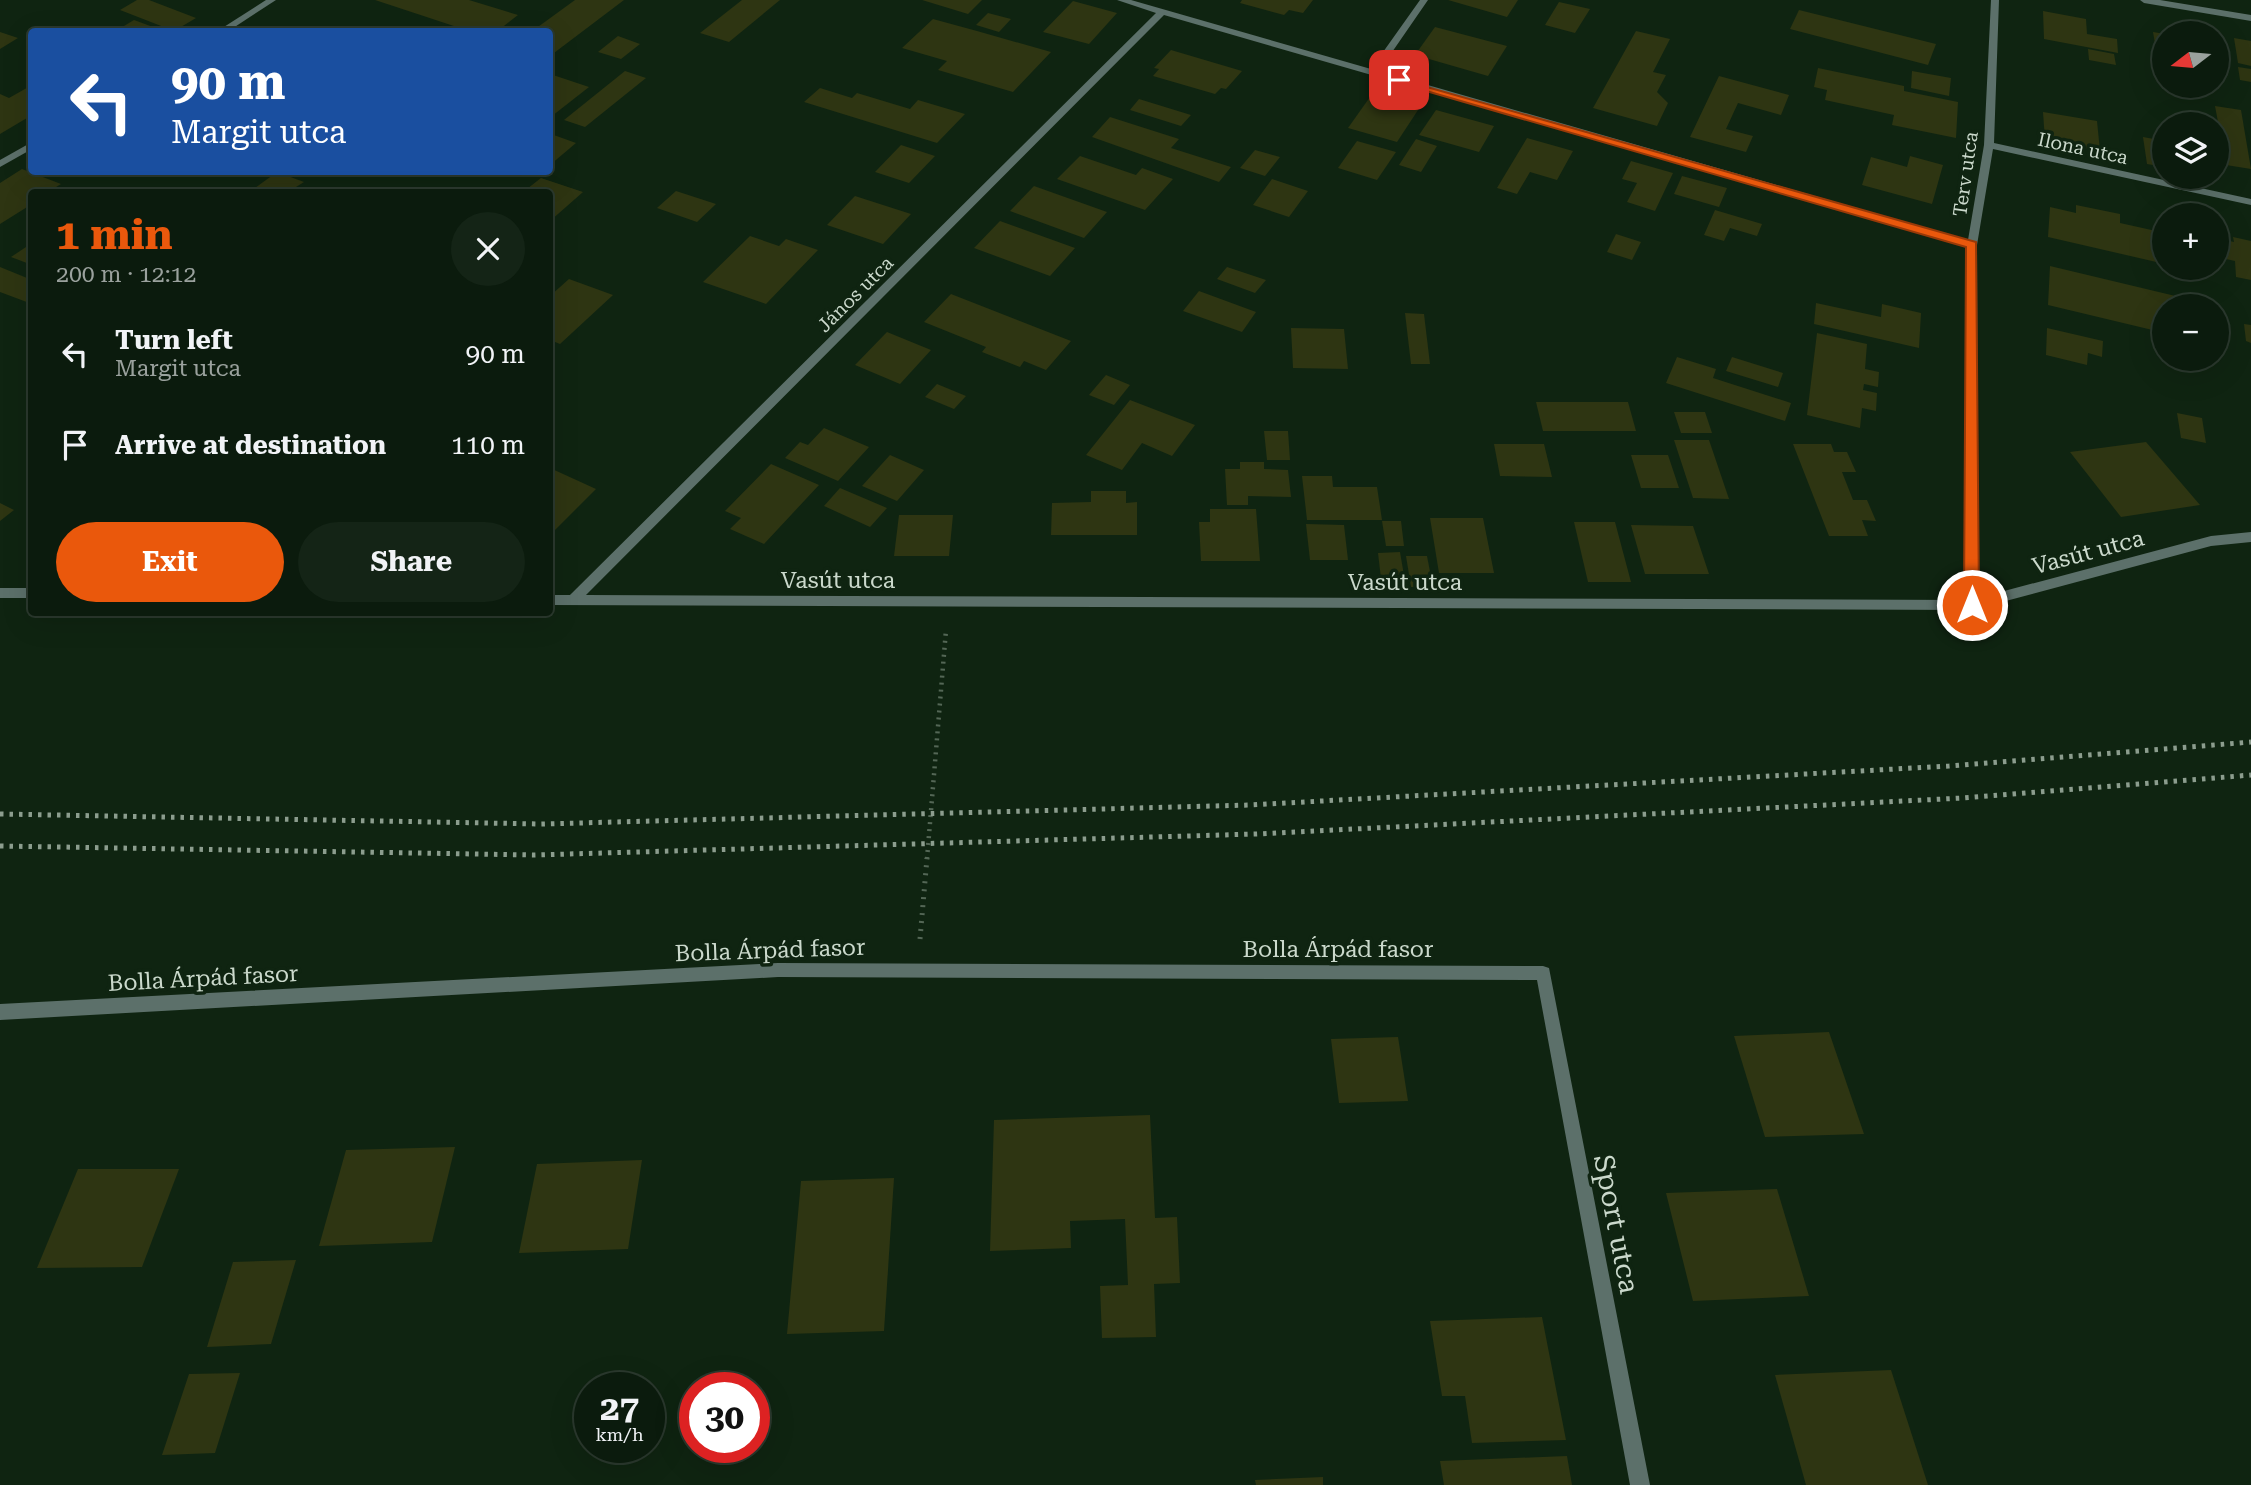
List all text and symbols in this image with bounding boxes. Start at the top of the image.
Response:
north arrow [2152,21,2230,98]
map controls [2152,21,2229,371]
pin [1369,50,1429,110]
text: 90 m [171,54,286,111]
icon: left [56,56,147,147]
icon: arrive [1380,61,1418,99]
button: layers [2152,112,2229,189]
text: Margit utca [171,113,346,151]
street label: Ilona utca [2036,128,2131,169]
street label: Terv utca [1948,129,1983,218]
button: + [2152,203,2229,280]
text: 1 min [56,210,173,259]
button: close [451,212,525,286]
street label: János utca [813,251,899,337]
text: 200 m · 12:12 [56,261,196,288]
button: − [2152,294,2229,371]
text: Turn left [115,325,233,355]
icon: left [56,335,94,373]
text: 90 m [466,339,525,369]
text: Margit utca [115,355,241,382]
icon: arrive [56,426,94,464]
text: Arrive at destination [115,430,386,460]
text: 110 m [451,430,525,460]
button: Exit [56,522,284,602]
button: Share [298,522,525,602]
street label: Vasút utca [2029,524,2147,580]
street label: Vasút utca [781,567,896,594]
position arrow [1935,568,2009,642]
street label: Vasút utca [1348,569,1463,596]
street label: Bolla Árpád fasor [674,934,866,967]
street label: Bolla Árpád fasor [1243,936,1433,963]
street label: Bolla Árpád fasor [107,960,299,997]
street label: Sport utca [1587,1152,1646,1296]
speed limit sign: 30 [679,1372,770,1463]
text: 27 [600,1388,639,1429]
text: km/h [595,1424,644,1445]

